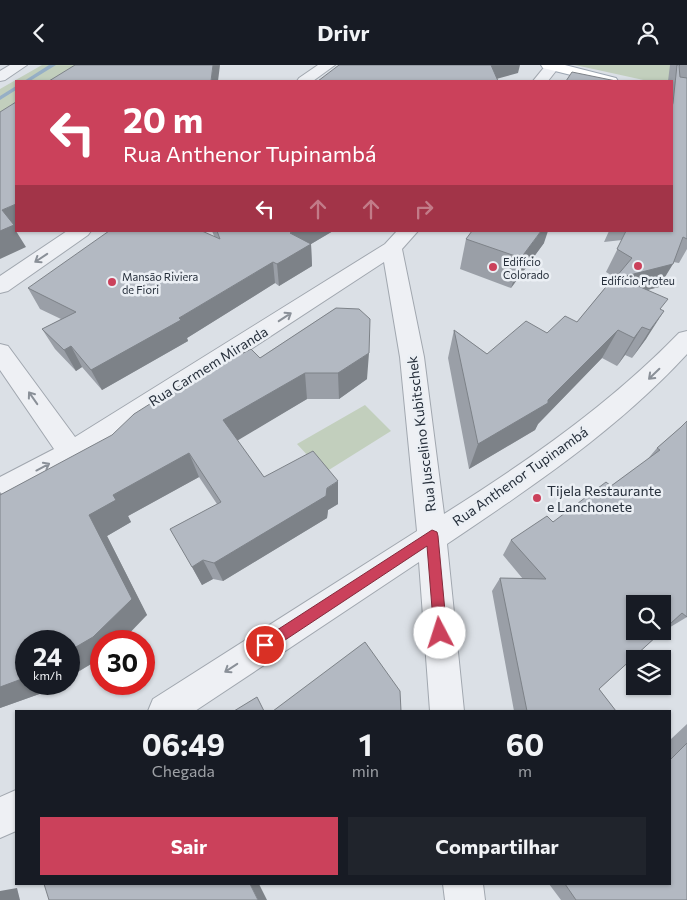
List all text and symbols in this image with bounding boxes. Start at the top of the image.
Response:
icon: back [25,19,53,47]
text: Drivr [317,19,370,46]
icon: person [634,19,662,47]
text: 20 m [123,97,203,140]
icon: left [40,100,105,165]
text: Rua Anthenor Tupinambá [123,140,376,167]
icon: left [251,195,279,223]
icon: ahead [304,195,332,223]
icon: ahead [357,195,385,223]
icon: right [410,195,438,223]
one-way arrow [34,254,48,264]
place label: Edifício Colorado [503,255,550,281]
marker: Edifício Proteu [632,260,644,272]
marker: Edifício Colorado [487,261,499,273]
place label: Mansão Riviera de Fiori [122,270,198,296]
place label: Edifício Proteu [601,274,675,287]
marker: Mansão Riviera de Fiori [106,276,118,288]
one-way arrow [278,312,292,322]
street label: Rua Carmem Miranda [145,322,271,410]
street label: Rua Juscelino Kubitschek [403,355,439,513]
one-way arrow [647,368,660,380]
one-way arrow [28,392,38,406]
street label: Rua Anthenor Tupinambá [449,423,591,529]
one-way arrow [35,462,50,472]
place label: Tijela Restaurante e Lanchonete [547,482,661,515]
marker: Tijela Restaurante e Lanchonete [531,492,543,504]
map controls [626,595,671,695]
button: search [626,595,671,640]
position arrow [413,606,465,658]
pin [244,624,286,666]
speed limit sign: 30 [90,630,155,695]
icon: arrive [251,631,279,659]
text: 24 [33,641,62,671]
button: layers [626,650,671,695]
one-way arrow [224,663,238,673]
text: km/h [33,668,62,682]
text: 06:49 [142,725,225,762]
text: 1 [359,725,372,762]
text: 60 [506,725,544,762]
text: Chegada [152,761,215,780]
text: min [352,761,379,780]
text: m [518,761,532,780]
button: Sair [40,817,338,875]
button: Compartilhar [348,817,646,875]

